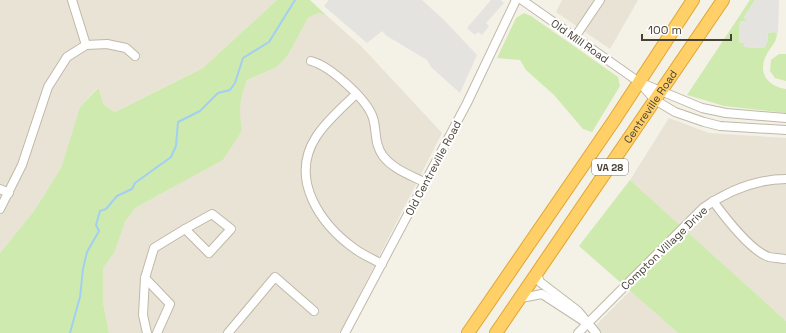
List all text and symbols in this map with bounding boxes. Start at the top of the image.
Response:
street label: Old Mill Road [548,16,612,66]
scale bar [642,16,731,42]
text: 100 m [648,22,682,38]
street label: Centreville Road [620,67,680,146]
street label: Old Centreville Road [402,118,464,218]
road number: VA 28 [592,159,628,175]
street label: Compton Village Drive [618,203,710,293]

